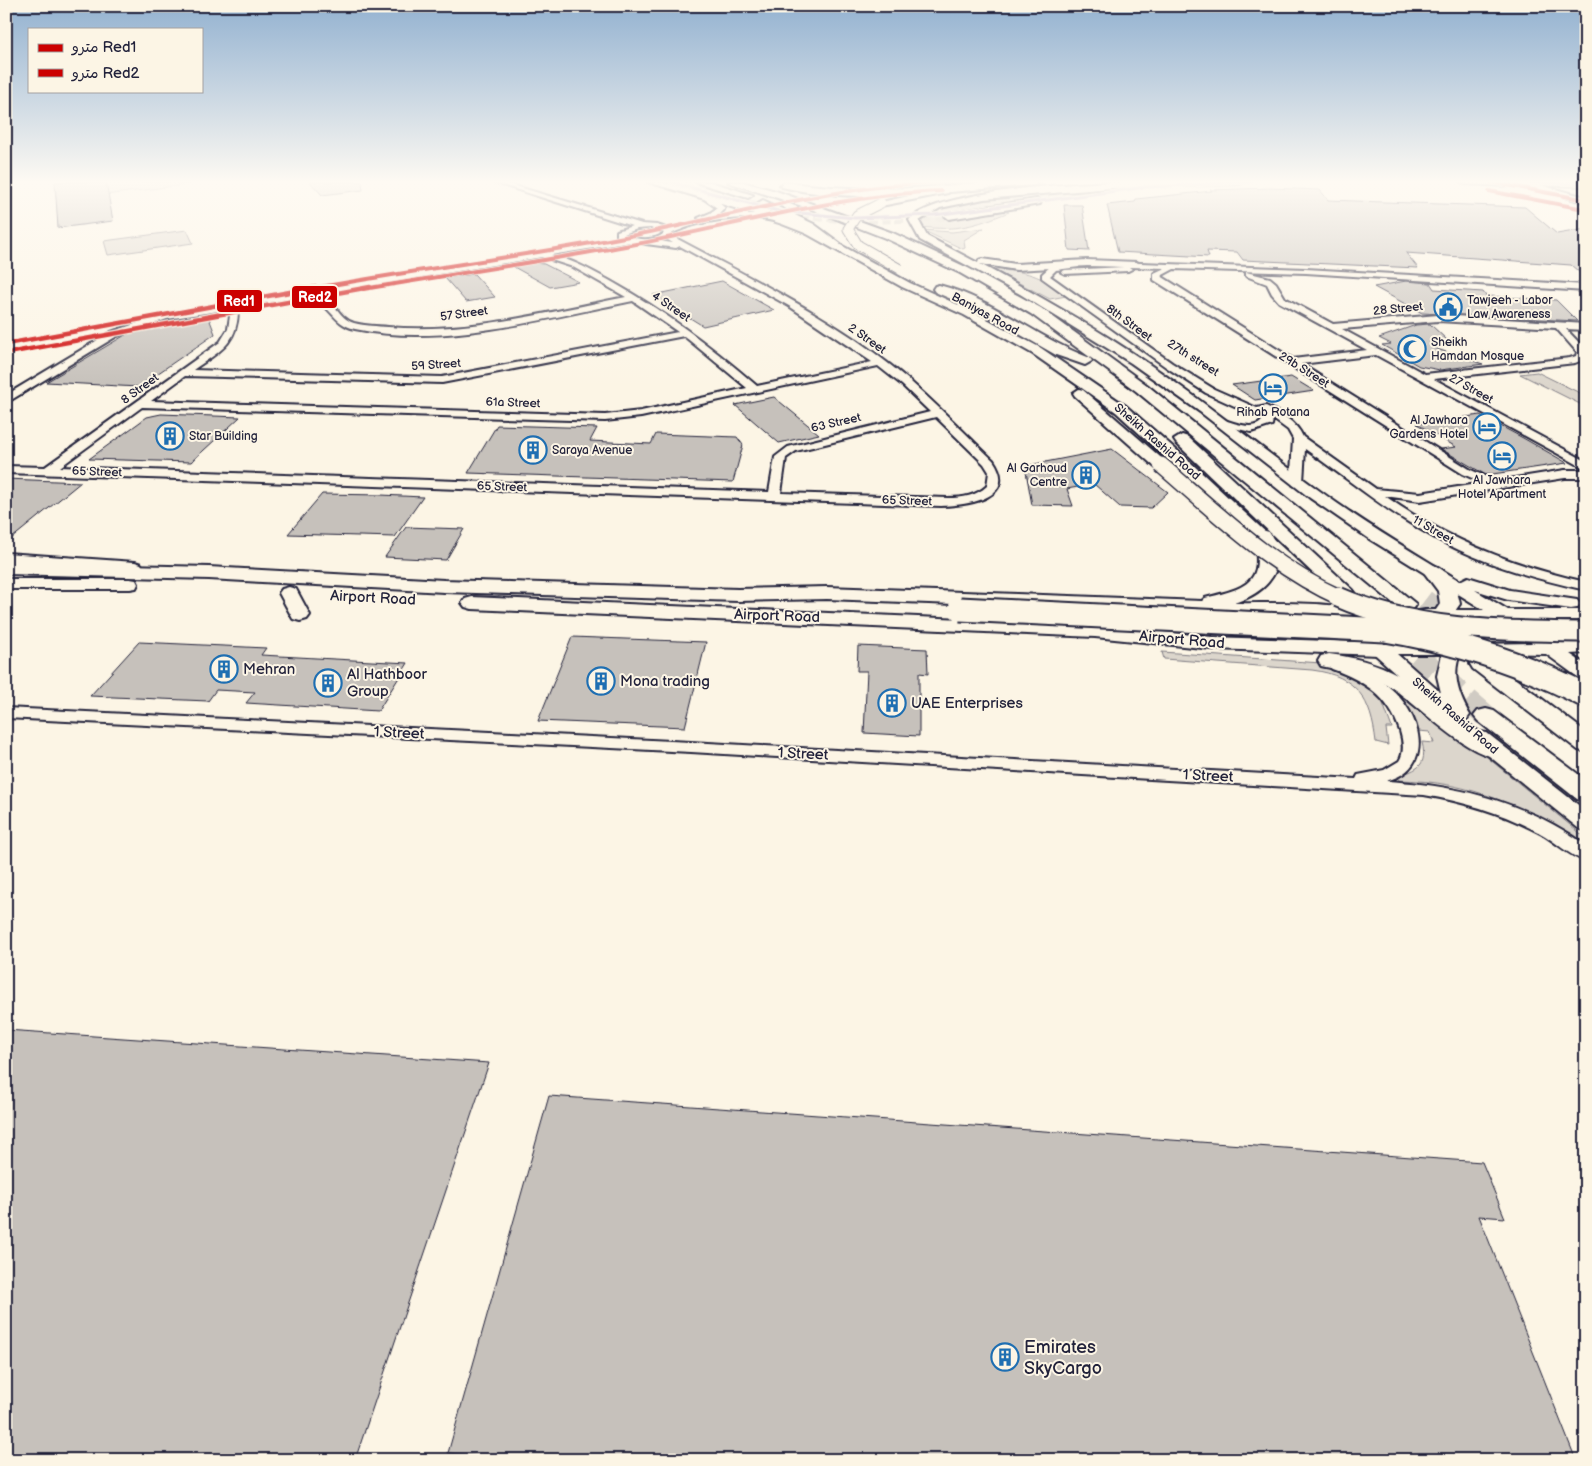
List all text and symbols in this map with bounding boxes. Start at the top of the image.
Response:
legend [28,28,202,92]
text: مترو Red1 [71,38,136,57]
text: مترو Red2 [71,64,140,83]
line badge: Red2 [291,285,338,309]
line badge: Red1 [216,289,263,313]
text: Red2 [298,289,333,306]
street label: 4 Street [649,289,693,325]
street label: Baniyas Road [949,289,1021,339]
public building icon: Tawjeeh - Labor Law Awareness [1433,292,1463,322]
text: Red1 [223,293,255,310]
place label: Tawjeeh - Labor Law Awareness [1467,293,1553,322]
street label: 28 Street [1372,299,1424,319]
street label: 8th Street [1103,301,1155,345]
street label: 57 Street [439,303,489,325]
street label: 2 Street [845,321,889,358]
mosque icon: Sheikh Hamdan Mosque [1397,334,1427,364]
place label: Sheikh Hamdan Mosque [1431,335,1524,364]
street label: 27th street [1164,336,1222,380]
street label: 29b Street [1276,349,1332,392]
street label: 59 Street [411,356,462,374]
street label: 8 Street [118,370,162,408]
street label: 27 Street [1446,371,1496,407]
hotel icon: Rihab Rotana [1258,373,1288,403]
street label: 61a Street [485,395,541,411]
street label: Sheikh Rashid Road [1111,400,1203,484]
place label: Rihab Rotana [1236,405,1310,420]
street label: 63 Street [810,410,863,436]
hotel icon: Al Jawhara Gardens Hotel [1472,412,1502,442]
place label: Al Jawhara Gardens Hotel [1390,413,1468,442]
building icon: Star Building [155,421,185,451]
place label: Star Building [189,429,258,444]
building icon: Saraya Avenue [518,435,548,465]
hotel icon: Al Jawhara Hotel Apartment [1487,441,1517,471]
place label: Saraya Avenue [552,443,632,458]
building icon: Al Garhoud Centre [1071,460,1101,490]
place label: Al Garhoud Centre [1007,461,1067,490]
street label: 65 Street [72,464,123,480]
place label: Al Jawhara Hotel Apartment [1458,473,1547,502]
street label: 65 Street [477,479,528,495]
street label: 65 Street [882,493,933,509]
street label: 11 Street [1410,512,1457,548]
street label: Airport Road [330,586,416,610]
street label: Airport Road [734,605,820,627]
street label: Airport Road [1138,627,1226,653]
building icon: Mehran [209,654,239,684]
place label: Mehran [243,660,295,679]
place label: Al Hathboor Group [347,665,428,701]
building icon: Mona trading [586,666,616,696]
building icon: Al Hathboor Group [313,668,343,698]
place label: Mona trading [620,672,710,691]
street label: Sheikh Rashid Road [1409,674,1501,758]
building icon: UAE Enterprises [877,688,907,718]
place label: UAE Enterprises [911,694,1023,713]
street label: 1 Street [373,722,425,744]
street label: 1 Street [777,743,829,765]
street label: 1 Street [1182,765,1234,787]
place label: Emirates SkyCargo [1024,1337,1102,1379]
building icon: Emirates SkyCargo [990,1342,1020,1372]

